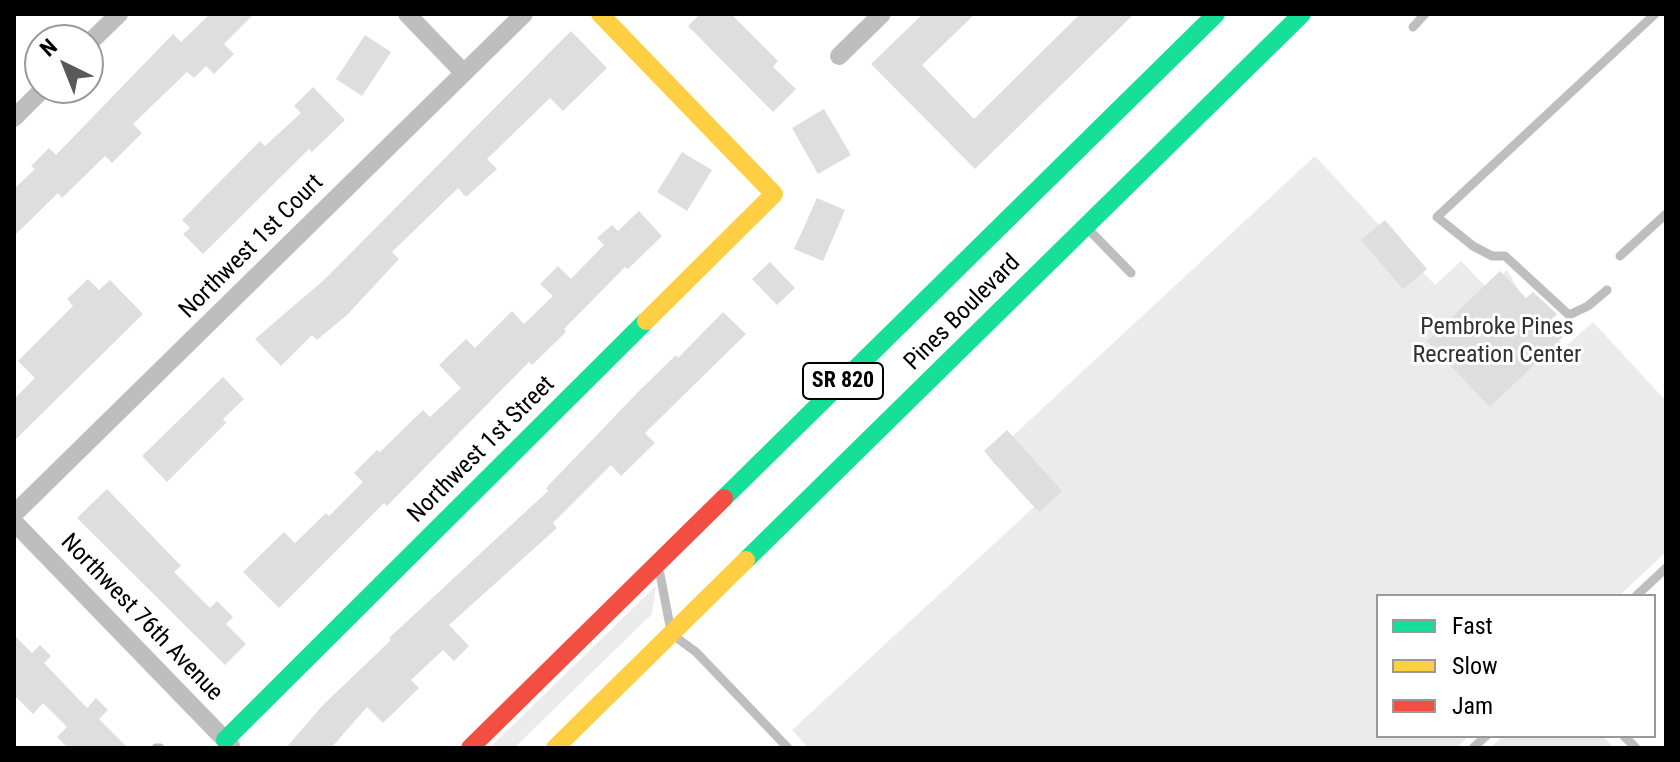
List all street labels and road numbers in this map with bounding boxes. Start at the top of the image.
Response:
street label: Northwest 1st Court [174,169,330,325]
street label: Pines Boulevard [899,249,1027,377]
road number: SR 820 [803,363,883,399]
street label: Northwest 1st Street [403,371,561,529]
street label: Northwest 76th Avenue [54,529,228,707]

